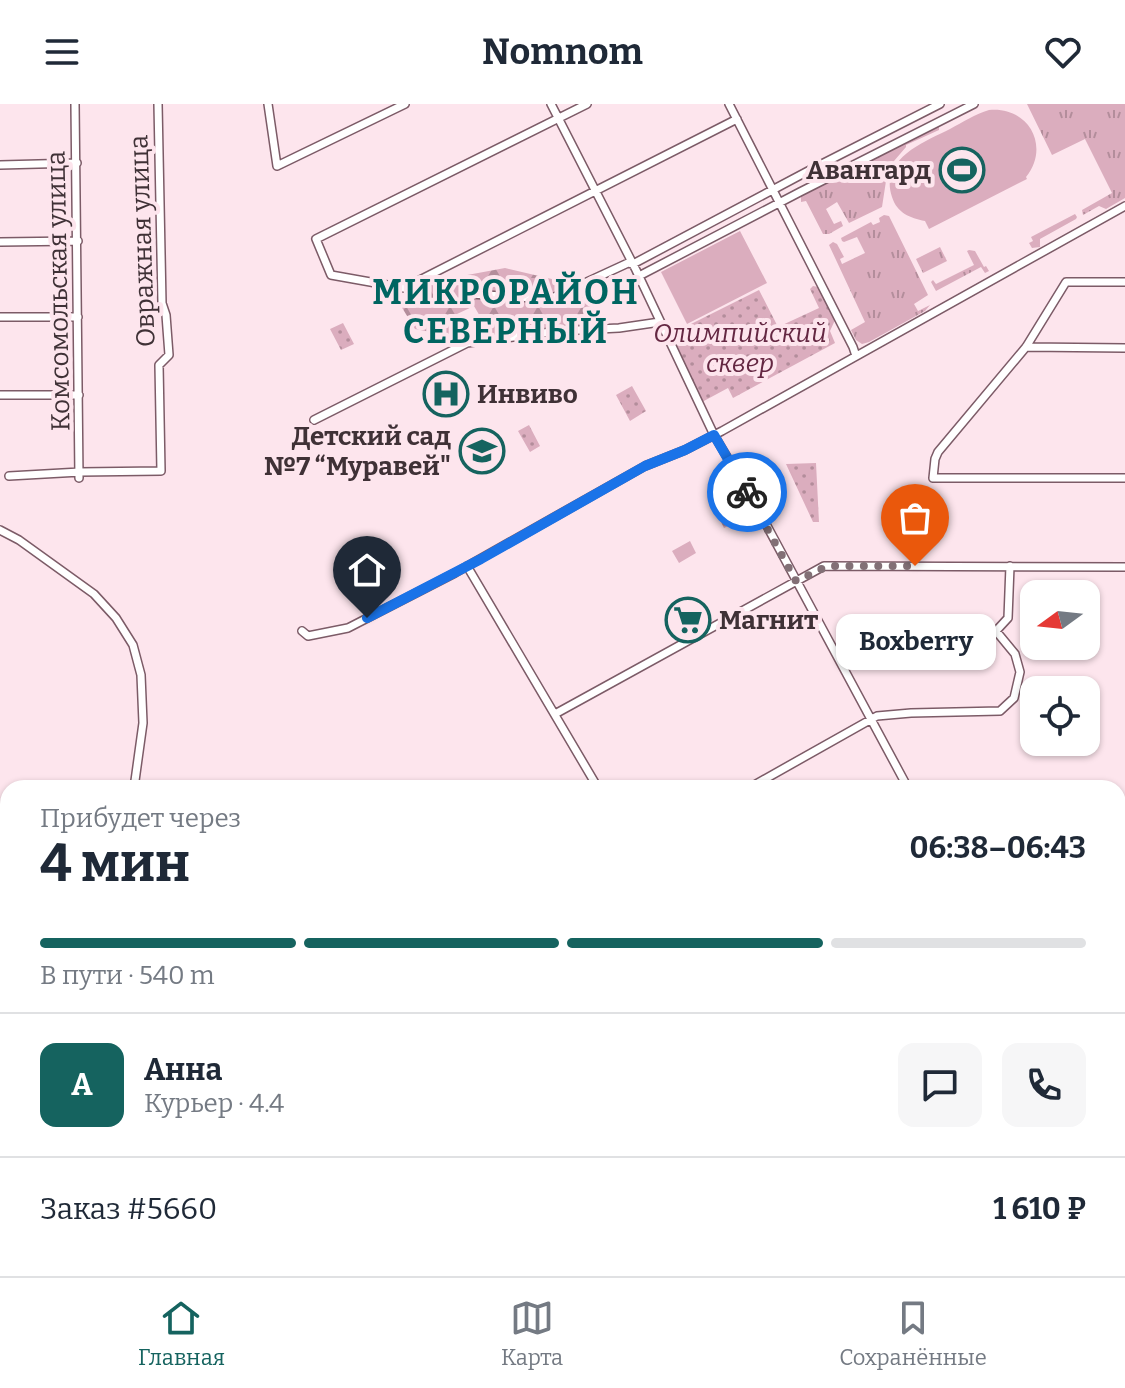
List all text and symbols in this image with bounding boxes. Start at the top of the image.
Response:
icon: menu [40,30,84,74]
text: Nomnom [482,30,643,74]
icon: heart [1041,30,1085,74]
street label: Овражная улица [123,134,162,348]
sports icon: Авангард [938,146,986,194]
street label: Комсомольская улица [41,151,76,431]
place label: Авангард [806,155,931,186]
district label: МИКРОРАЙОН СЕВЕРНЫЙ [372,271,640,352]
park label: Олимпийский сквер [653,318,827,379]
hospital icon: Инвиво [422,370,470,418]
place label: Инвиво [477,379,578,410]
place label: Детский сад №7 “Муравей" [264,421,451,482]
school or university icon: Детский сад №7 “Муравей" [458,427,506,475]
courier [707,452,787,532]
icon: bike [725,470,769,514]
pin [881,484,949,566]
icon: bag [893,496,937,540]
pin [333,536,401,618]
icon: home [345,548,389,592]
north arrow [1020,580,1100,660]
map controls [1020,580,1100,756]
supermarket icon: Магнит [664,596,712,644]
place label: Магнит [719,605,818,636]
callout: Boxberry [835,614,995,670]
text: Boxberry [859,626,973,657]
button: locate [1020,676,1100,756]
text: Прибудет через [40,803,241,834]
text: 06:38–06:43 [909,830,1086,866]
text: 4 мин [40,832,190,895]
text: В пути · 540 m [40,960,215,991]
button: chat [898,1043,982,1127]
button: phone [1002,1043,1086,1127]
text: Анна [144,1052,222,1088]
text: А [71,1067,93,1103]
text: Курьер · 4.4 [144,1088,284,1119]
text: Заказ #5660 [40,1191,217,1227]
text: 1 610 ₽ [993,1191,1086,1227]
tab: Главная [138,1296,225,1371]
tab: Карта [501,1296,563,1371]
tab: Сохранённые [839,1296,987,1371]

